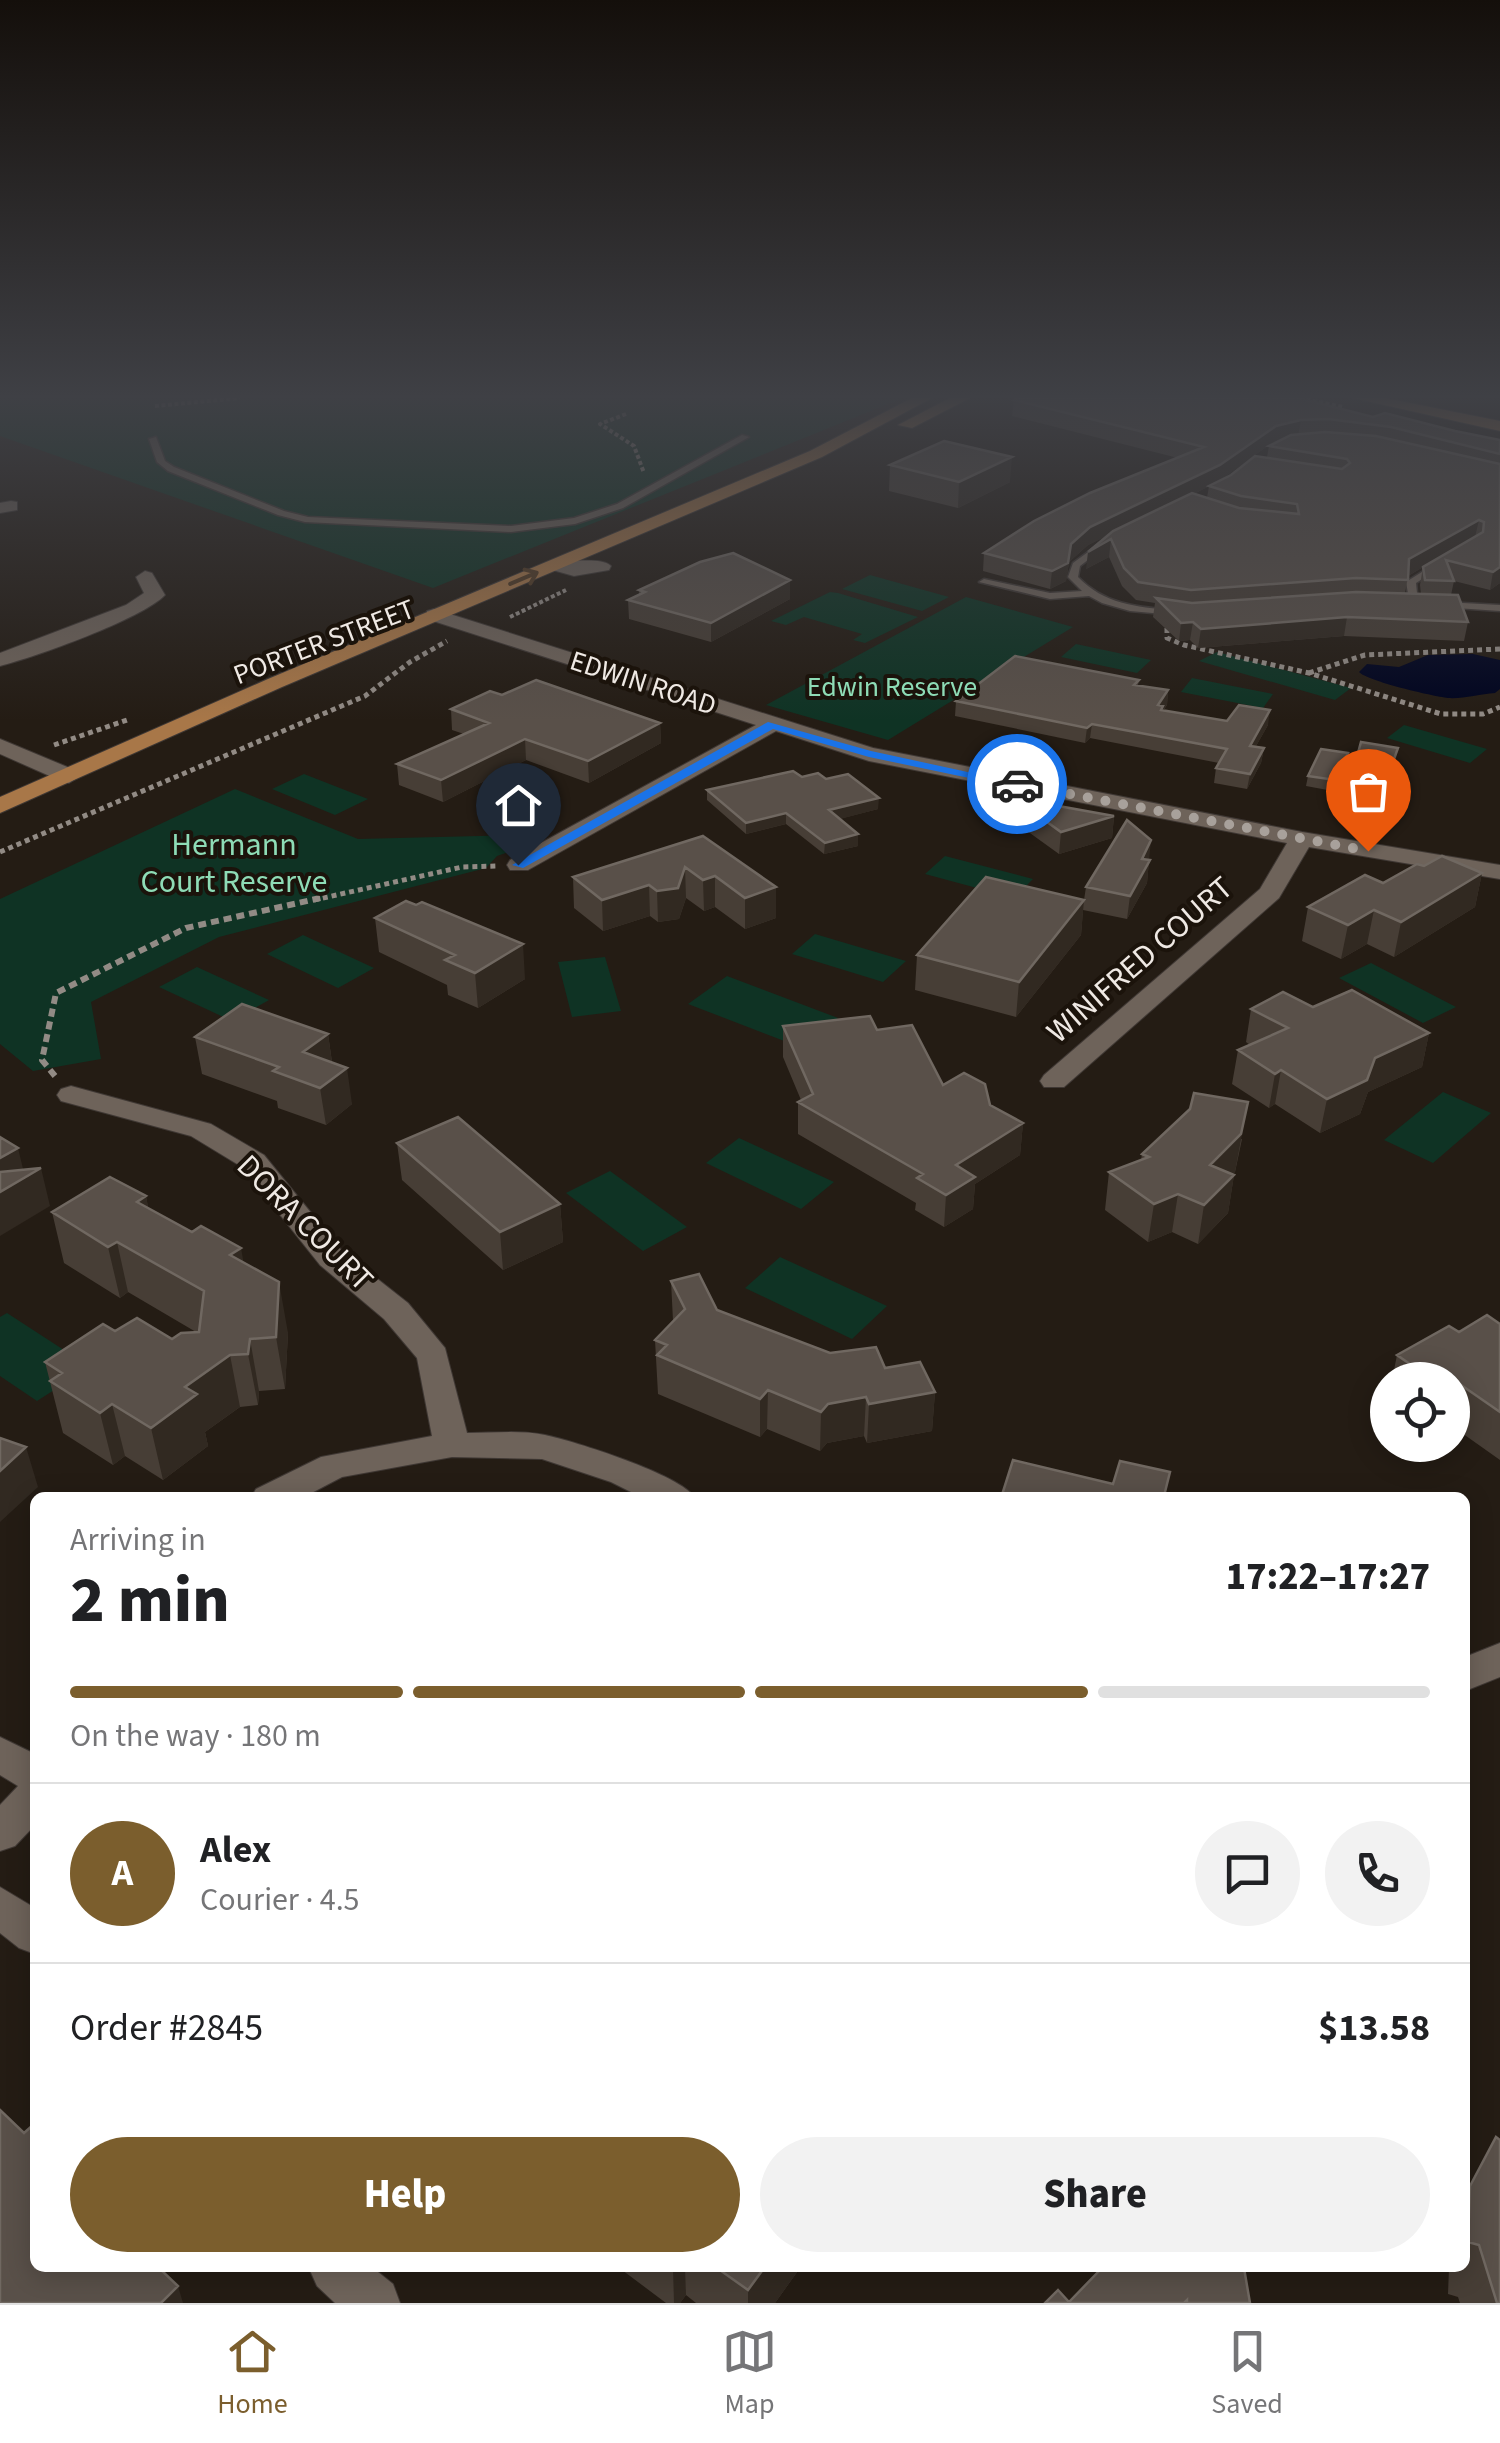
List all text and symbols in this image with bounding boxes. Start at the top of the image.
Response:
one-way arrow [508,568,539,586]
street label: PORTER STREET [228,589,420,695]
street label: EDWIN ROAD [565,641,721,725]
park label: Edwin Reserve [807,667,977,707]
courier [967,734,1067,834]
pin [1326,749,1411,852]
icon: car [990,757,1045,812]
pin [476,763,561,866]
icon: bag [1341,764,1396,819]
icon: home [491,778,546,833]
park label: Hermann Court Reserve [141,822,328,905]
street label: WINIFRED COURT [1037,866,1243,1054]
street label: DORA COURT [226,1144,384,1302]
map controls [1370,1362,1470,1462]
button: locate [1370,1362,1470,1462]
text: Arriving in [70,1517,206,1563]
text: 17:22–17:27 [1226,1550,1430,1604]
text: 2 min [70,1554,230,1647]
text: On the way · 180 m [70,1713,321,1759]
button: chat [1195,1821,1300,1926]
button: phone [1325,1821,1430,1926]
text: Alex [200,1823,271,1877]
text: A [112,1846,133,1900]
text: Courier · 4.5 [200,1877,360,1923]
text: Order #2845 [70,2001,263,2055]
text: $13.58 [1318,2001,1430,2055]
button: Help [70,2137,740,2252]
button: Share [760,2137,1430,2252]
tab: Home [217,2324,288,2424]
tab: Map [722,2324,777,2424]
tab: Saved [1211,2324,1283,2424]

